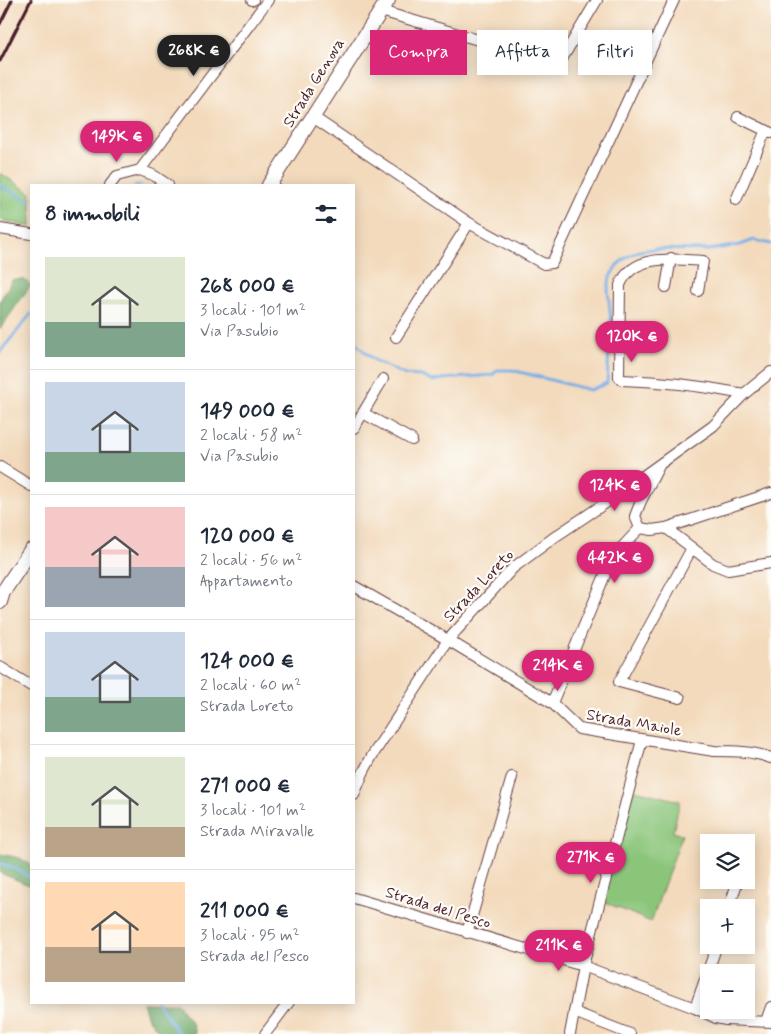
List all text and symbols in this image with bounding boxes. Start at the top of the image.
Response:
chip: Compra [370,30,467,75]
chip: Affitta [477,30,568,75]
chip: Filtri [578,30,652,75]
pin: 268K € [153,34,235,77]
street label: Strada Genova [278,34,350,132]
text: 268K € [168,40,220,61]
pin: 149K € [76,120,158,163]
text: 149K € [91,126,143,147]
text: 8 immobili [45,200,140,228]
icon: filters [312,200,340,228]
text: 268 000 € [200,272,295,300]
icon: home [85,277,145,337]
text: 3 locali · 101 m² [200,300,306,321]
pin: 120K € [591,320,673,363]
text: Via Pasubio [200,321,279,342]
text: 120K € [606,326,658,347]
text: 149 000 € [200,397,295,425]
icon: home [85,402,145,462]
text: 2 locali · 58 m² [200,425,302,446]
text: Via Pasubio [200,446,279,467]
pin: 124K € [574,470,656,512]
text: 124K € [589,475,641,496]
text: 120 000 € [200,522,295,550]
icon: home [85,527,145,587]
pin: 442K € [574,542,656,584]
street label: Strada Loreto [439,545,519,627]
text: 442K € [588,547,642,568]
text: 2 locali · 56 m² [200,550,302,571]
text: Appartamento [200,571,293,592]
text: 124 000 € [200,647,294,675]
pin: 214K € [517,650,599,692]
icon: home [85,652,145,712]
text: 214K € [533,655,583,676]
text: 2 locali · 60 m² [200,675,301,696]
text: Strada Loreto [200,696,293,717]
street label: Strada Maiole [585,704,684,742]
text: 271 000 € [200,772,291,800]
icon: home [85,777,145,837]
text: 3 locali · 101 m² [200,800,306,821]
text: Strada Miravalle [200,821,315,842]
map controls [700,834,755,1019]
button: layers [700,834,755,889]
pin: 271K € [550,842,632,884]
text: 271K € [567,847,615,868]
street label: Strada del Pesco [383,882,493,934]
text: 211 000 € [200,897,289,925]
button: + [700,899,755,954]
icon: home [85,902,145,962]
text: 3 locali · 95 m² [200,925,300,946]
pin: 211K € [518,930,600,972]
text: 211K € [535,935,583,956]
text: Strada del Pesco [200,946,309,967]
button: − [700,964,755,1019]

